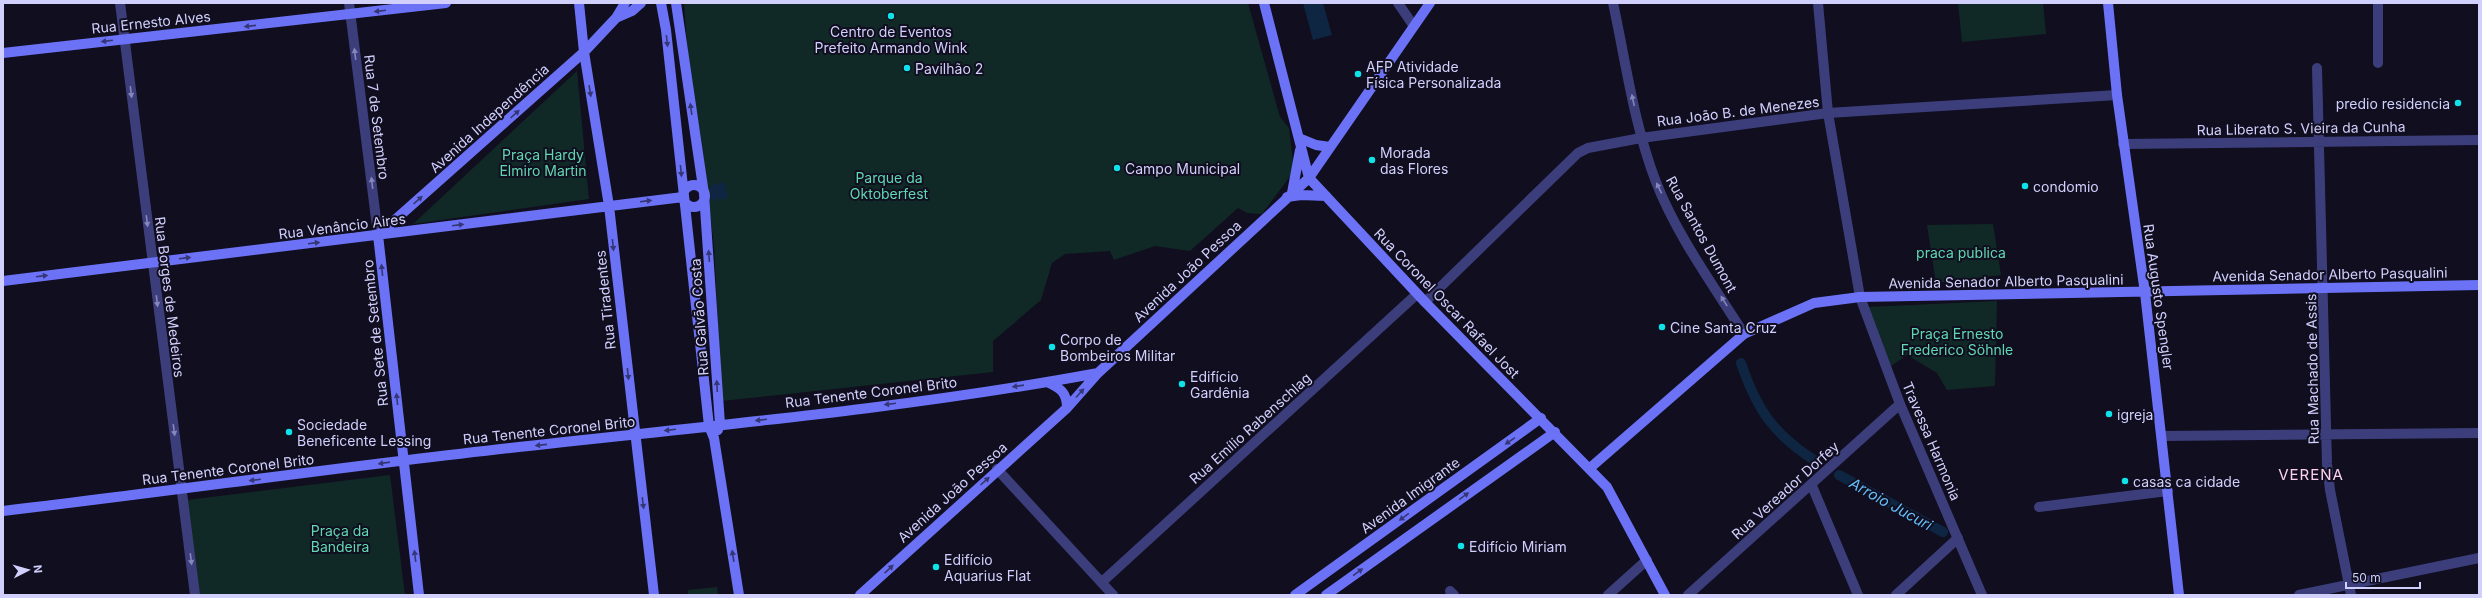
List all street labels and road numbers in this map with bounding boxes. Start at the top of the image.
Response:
street label: Rua Ernesto Alves [91,7,211,37]
street label: Rua 7 de Setembro [361,54,393,180]
street label: Avenida Independência [426,60,552,176]
street label: Rua João B. de Menezes [1656,93,1820,129]
street label: Rua Liberato S. Vieira da Cunha [2196,118,2406,138]
street label: Rua Santos Dumont [1663,173,1741,295]
street label: Rua Venâncio Aires [277,210,407,242]
street label: Rua Borges de Medeiros [152,215,188,379]
street label: Avenida João Pessoa [1129,217,1245,325]
street label: Rua Augusto Spengler [2140,223,2178,371]
street label: Rua Coronel Oscar Rafael Jost [1371,225,1523,382]
street label: Rua Tiradentes [591,250,619,350]
street label: Rua Galvão Costa [686,258,712,376]
street label: Rua Sete de Setembro [359,259,391,407]
street label: Avenida Senador Alberto Pasqualini [2212,263,2448,285]
street label: Avenida Senador Alberto Pasqualini [1888,270,2124,292]
street label: Rua Machado de Assis [2302,294,2322,444]
street label: Rua Emílio Rabenschlag [1186,369,1314,487]
street label: Rua Tenente Coronel Brito [784,373,958,411]
street label: Travessa Harmonia [1899,379,1965,503]
street label: Rua Tenente Coronel Brito [462,412,636,448]
street label: Rua Vereador Dorfey [1728,437,1842,543]
street label: Avenida João Pessoa [894,438,1010,546]
street label: Rua Tenente Coronel Brito [141,450,315,488]
street label: Avenida Imigrante [1357,453,1463,537]

